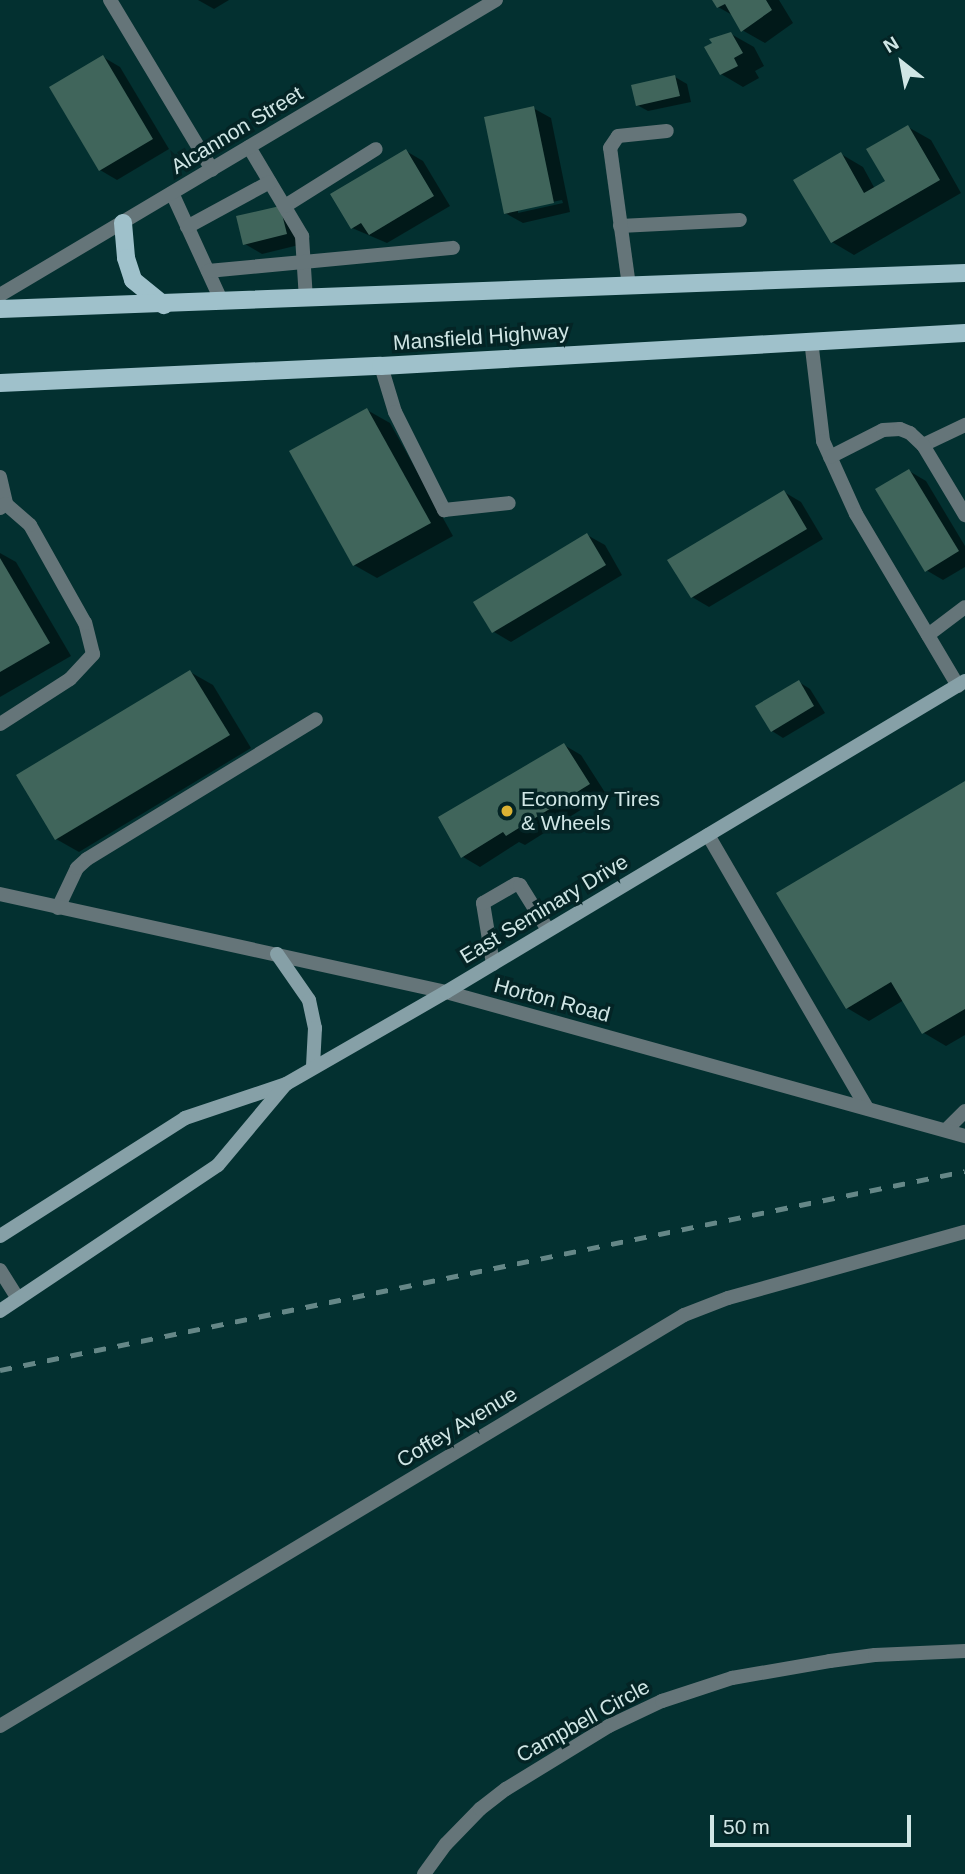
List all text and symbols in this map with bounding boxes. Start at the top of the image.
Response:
north arrow [867,28,937,98]
text: N [880,32,902,57]
street label: Alcannon Street [166,81,308,179]
street label: Mansfield Highway [392,318,570,356]
place label: Economy Tires & Wheels [521,786,660,836]
marker: Economy Tires & Wheels [499,803,515,819]
street label: East Seminary Drive [455,849,633,969]
street label: Horton Road [491,972,613,1028]
street label: Coffey Avenue [392,1381,522,1473]
street label: Campbell Circle [512,1674,654,1768]
scale bar [713,1800,914,1844]
text: 50 m [723,1815,770,1838]

